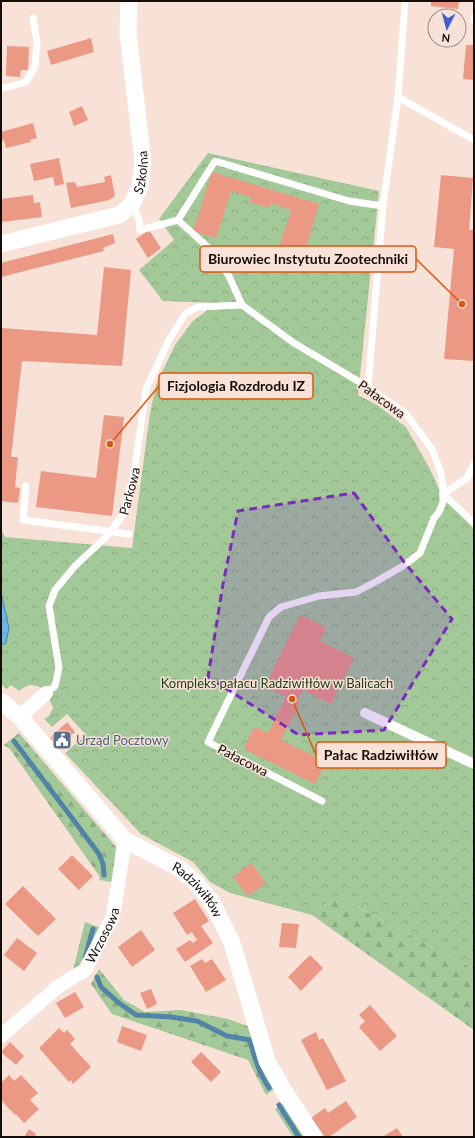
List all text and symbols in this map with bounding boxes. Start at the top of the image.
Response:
north arrow [427,8,467,48]
text: N [441,32,451,45]
street label: Szkolna [130,150,151,196]
callout: Biurowiec Instytutu Zootechniki [200,246,416,272]
text: Biurowiec Instytutu Zootechniki [208,250,408,267]
callout: Fizjologia Rozdrodu IZ [159,373,313,399]
text: Fizjologia Rozdrodu IZ [167,377,306,394]
street label: Pałacowa [355,377,409,421]
street label: Parkowa [115,466,143,517]
park label: Kompleks pałacu Radziwiłłów w Balicach [161,675,393,691]
public building icon: Urząd Pocztowy [51,729,73,751]
place label: Urząd Pocztowy [76,732,169,748]
street label: Pałacowa [215,741,271,779]
callout: Pałac Radziwiłłów [316,742,446,768]
text: Pałac Radziwiłłów [324,746,439,763]
street label: Radziwiłłów [170,858,226,920]
street label: Wrzosowa [82,907,122,966]

